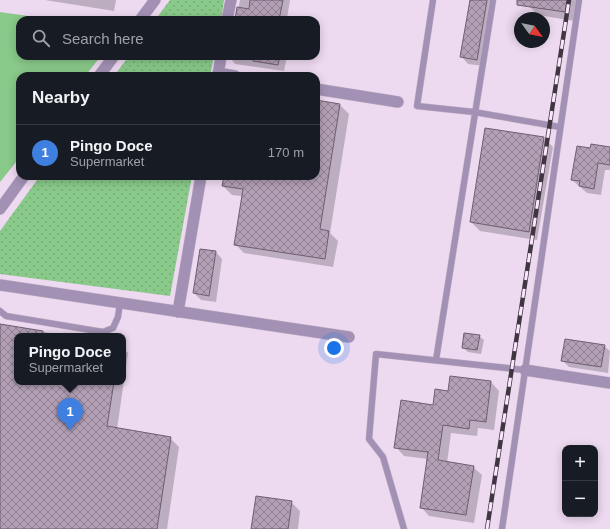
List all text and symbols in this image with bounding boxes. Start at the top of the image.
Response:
north arrow [514,12,550,48]
search box [16,16,320,60]
icon: search [30,27,52,49]
text: Search here [62,30,144,47]
text: Nearby [32,88,90,107]
text: Pingo Doce [70,137,153,154]
text: 1 [41,145,49,160]
text: 170 m [268,145,304,160]
text: Supermarket [70,154,144,169]
popup [14,333,126,385]
your location [324,338,344,358]
text: Pingo Doce [29,343,111,360]
text: Supermarket [29,360,103,375]
pin: 1 [57,398,83,431]
map controls [562,445,598,517]
button: + [562,445,598,481]
button: − [562,481,598,517]

